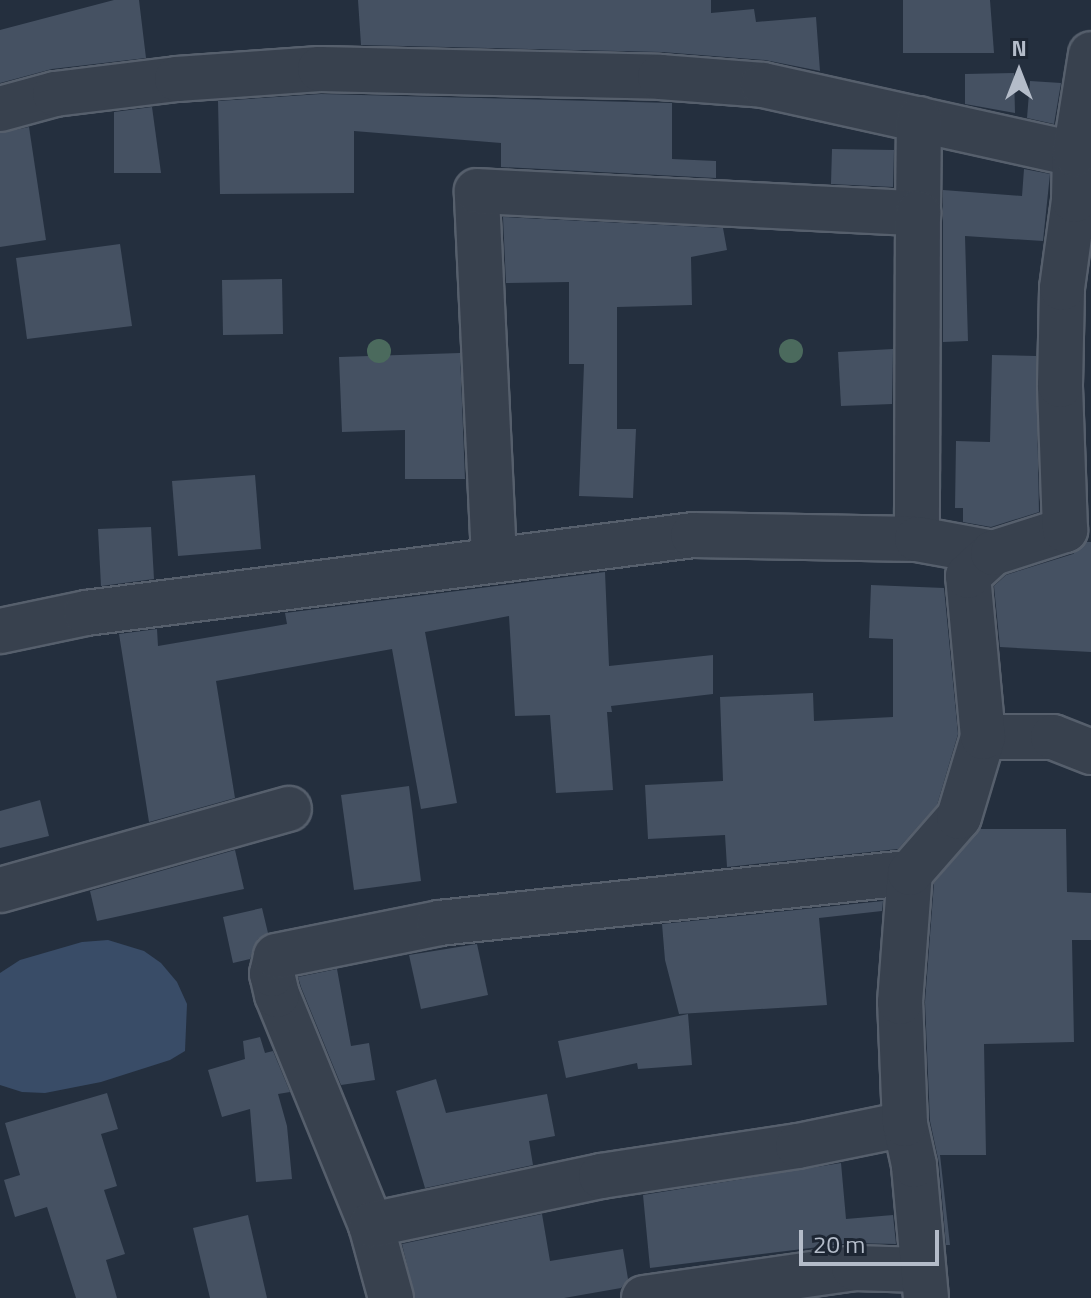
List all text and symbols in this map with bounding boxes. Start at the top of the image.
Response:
text: N [1011,31,1027,65]
north arrow [979,32,1059,112]
scale bar [803,1214,943,1264]
text: 20 m [813,1226,865,1262]

